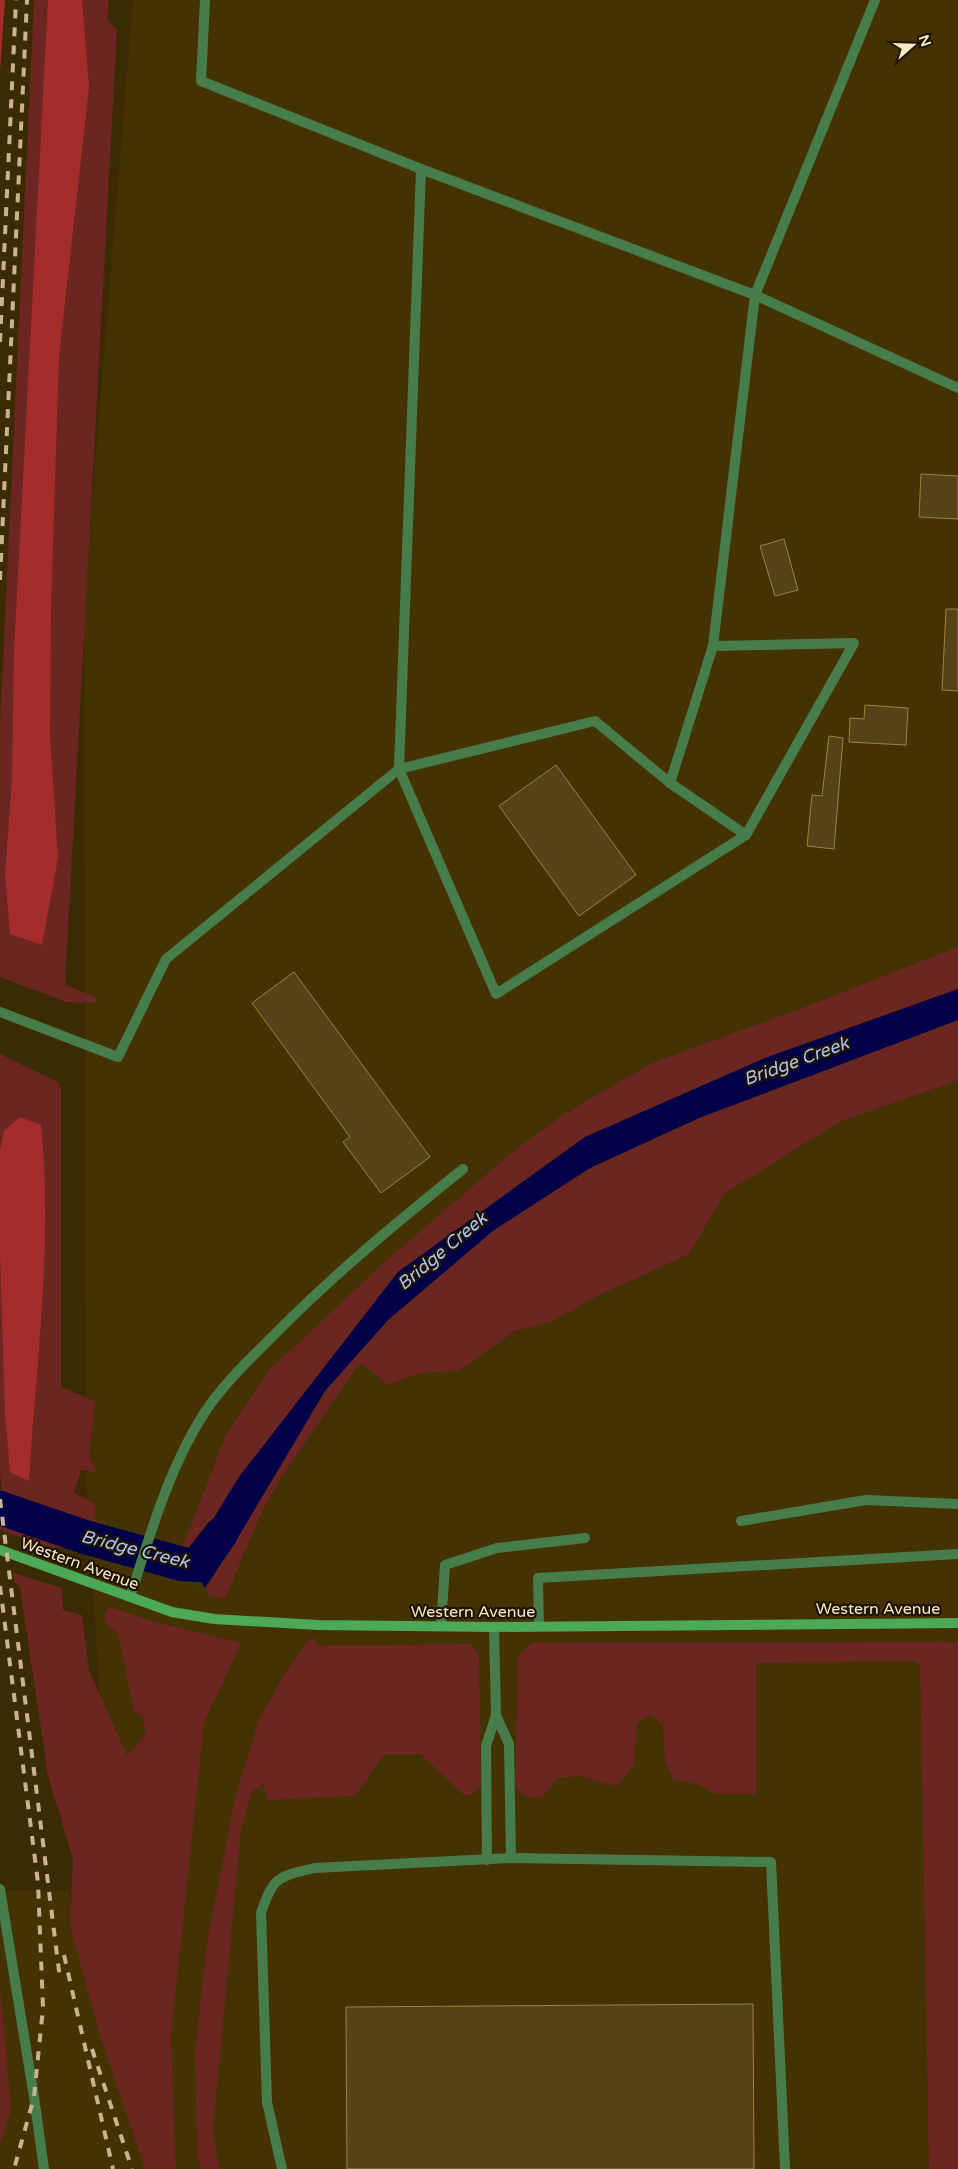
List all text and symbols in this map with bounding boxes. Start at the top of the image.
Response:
north arrow [888,20,938,70]
text: N [915,33,935,49]
water label: Bridge Creek [740,1031,853,1090]
water label: Bridge Creek [393,1206,492,1295]
water label: Bridge Creek [79,1525,192,1573]
street label: Western Avenue [18,1533,142,1595]
street label: Western Avenue [816,1599,940,1619]
street label: Western Avenue [411,1602,535,1622]

